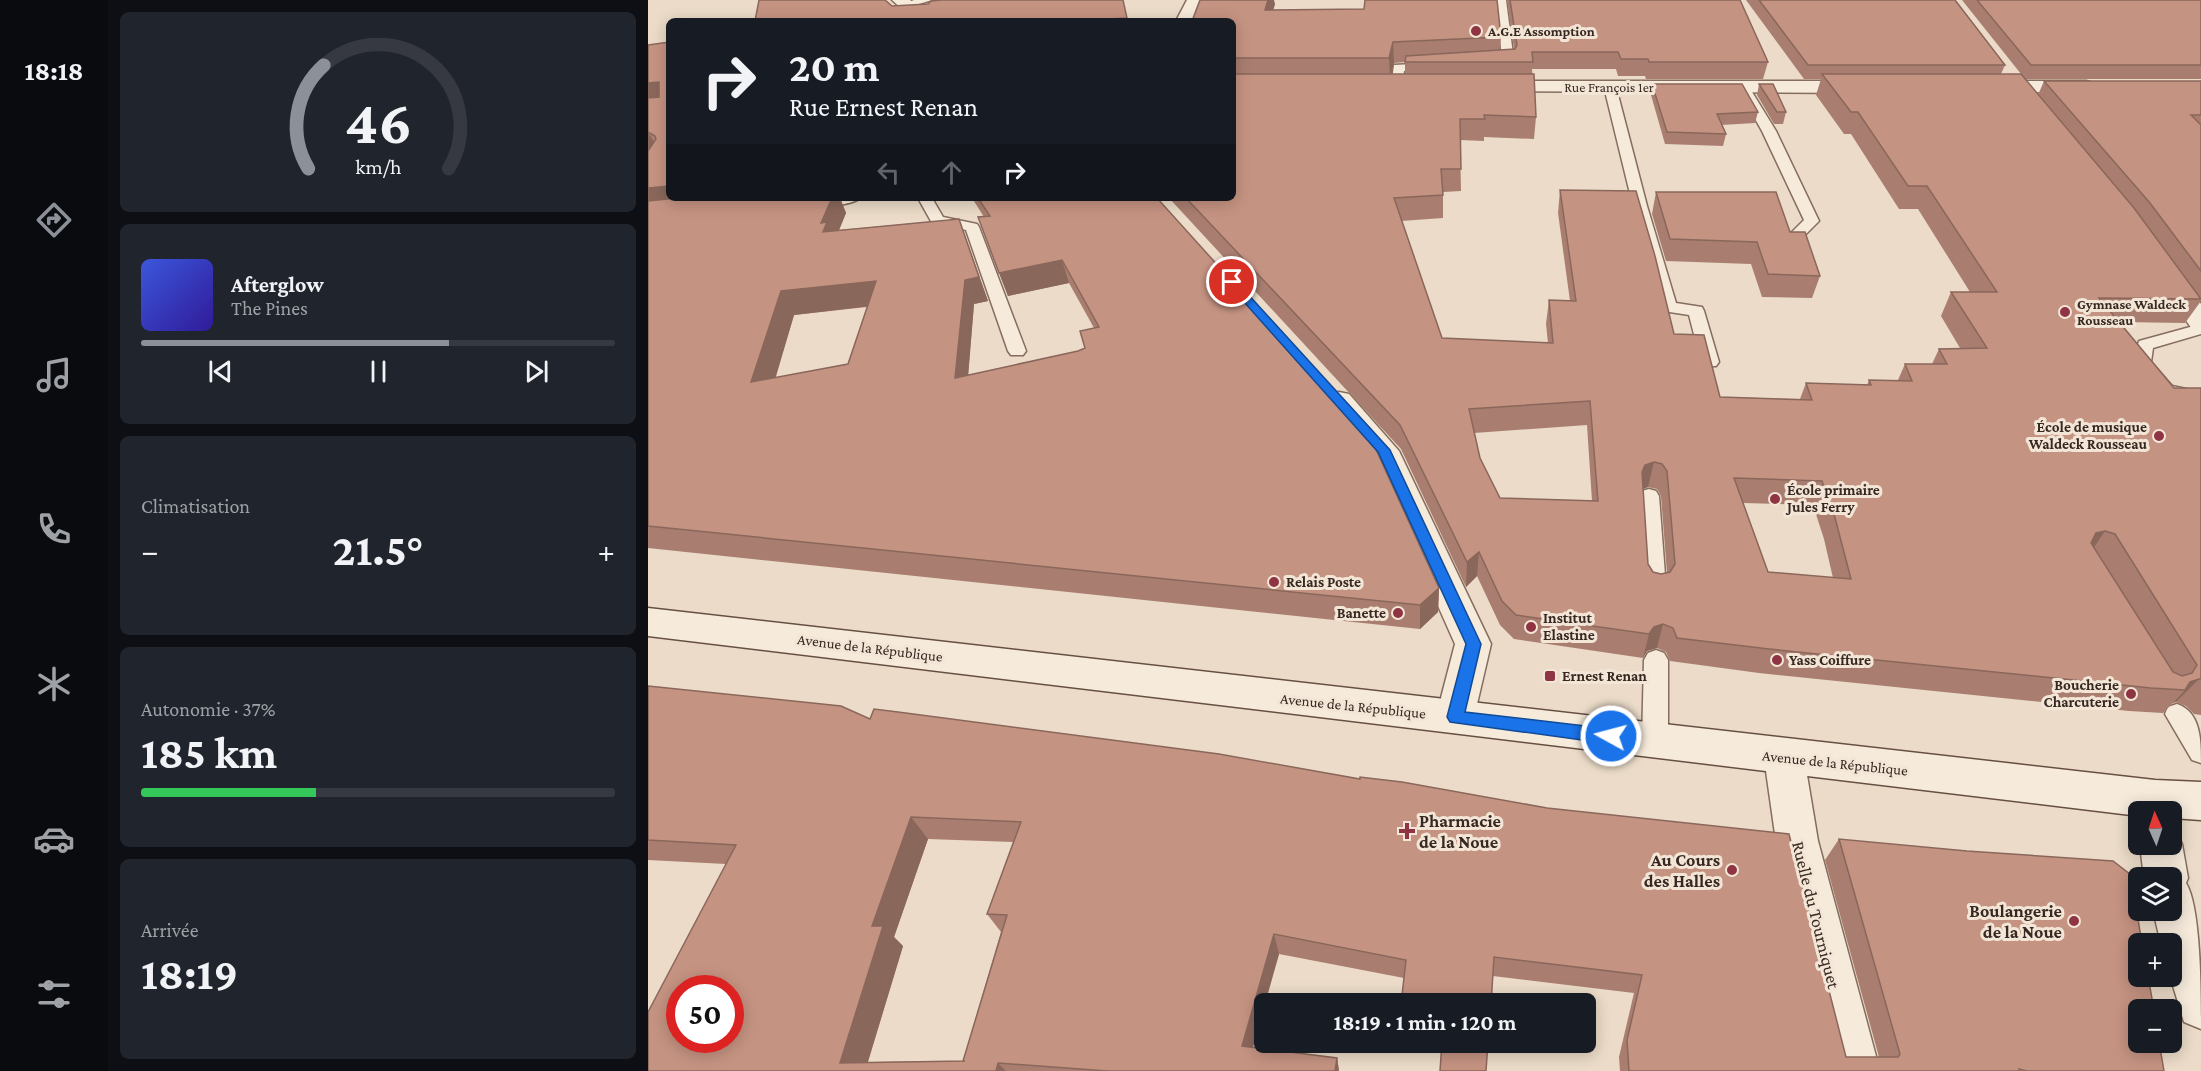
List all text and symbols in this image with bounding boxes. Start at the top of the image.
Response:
place label: A.G.E Assomption [1487,23,1595,39]
marker: A.G.E Assomption [1469,24,1483,38]
icon: right [690,42,768,120]
text: 20 m [789,43,880,90]
text: 18:18 [24,56,84,86]
street label: Rue François 1er [1564,79,1654,95]
text: 46 [344,87,412,156]
text: Rue Ernest Renan [789,92,978,122]
text: km/h [355,155,402,179]
icon: left [872,156,905,189]
icon: ahead [935,156,968,189]
icon: right [998,156,1031,189]
icon: directions [33,199,75,241]
pin [1206,256,1257,307]
icon: arrive [1215,265,1248,298]
text: Afterglow [231,272,324,297]
place label: Gymnase Waldeck Rousseau [2077,296,2186,328]
text: The Pines [231,297,308,319]
marker: Gymnase Waldeck Rousseau [2058,305,2072,319]
icon: music [33,354,75,396]
icon: previous [204,355,237,388]
icon: pause [362,355,395,388]
icon: next [520,355,553,388]
place label: École de musique Waldeck Rousseau [2028,419,2147,452]
marker: École de musique Waldeck Rousseau [2152,429,2166,443]
place label: École primaire Jules Ferry [1785,482,1880,515]
marker: École primaire Jules Ferry [1768,492,1782,506]
text: Climatisation [141,495,250,517]
icon: phone [33,508,75,550]
text: 21.5° [333,525,423,575]
text: − [141,532,158,569]
text: + [598,532,615,569]
place label: Relais Poste [1286,574,1361,590]
marker: Relais Poste [1267,575,1281,589]
place label: Banette [1337,605,1386,621]
marker: Banette [1391,606,1405,620]
place label: Institut Elastine [1543,610,1595,643]
marker: Institut Elastine [1524,620,1538,634]
street label: Avenue de la République [796,631,944,666]
place label: Yass Coiffure [1789,652,1871,668]
marker: Yass Coiffure [1770,653,1784,667]
icon: climate [33,663,75,705]
place label: Ernest Renan [1562,668,1647,684]
marker: Ernest Renan [1543,669,1557,683]
place label: Boucherie Charcuterie [2044,677,2119,710]
marker: Boucherie Charcuterie [2124,687,2138,701]
street label: Avenue de la République [1279,690,1427,723]
text: Autonomie · 37% [141,698,276,720]
position arrow [1579,704,1643,768]
text: 185 km [141,728,277,778]
street label: Avenue de la République [1761,747,1909,780]
north arrow [2128,801,2182,855]
map controls [2128,801,2182,1053]
place label: Pharmacie de la Noue [1419,811,1501,852]
icon: car [33,818,75,860]
marker: Pharmacie de la Noue [1400,824,1414,838]
street label: Ruelle du Tourniquet [1788,839,1844,992]
place label: Au Cours des Halles [1644,850,1720,891]
marker: Au Cours des Halles [1725,863,1739,877]
button: layers [2128,867,2182,921]
place label: Boulangerie de la Noue [1969,901,2062,942]
marker: Boulangerie de la Noue [2067,914,2081,928]
text: Arrivée [141,919,198,941]
button: + [2128,933,2182,987]
text: 18:19 [141,949,238,999]
icon: filters [33,973,75,1015]
speed limit sign: 50 [666,975,744,1053]
button: − [2128,999,2182,1053]
text: 18:19 · 1 min · 120 m [1334,1010,1516,1035]

